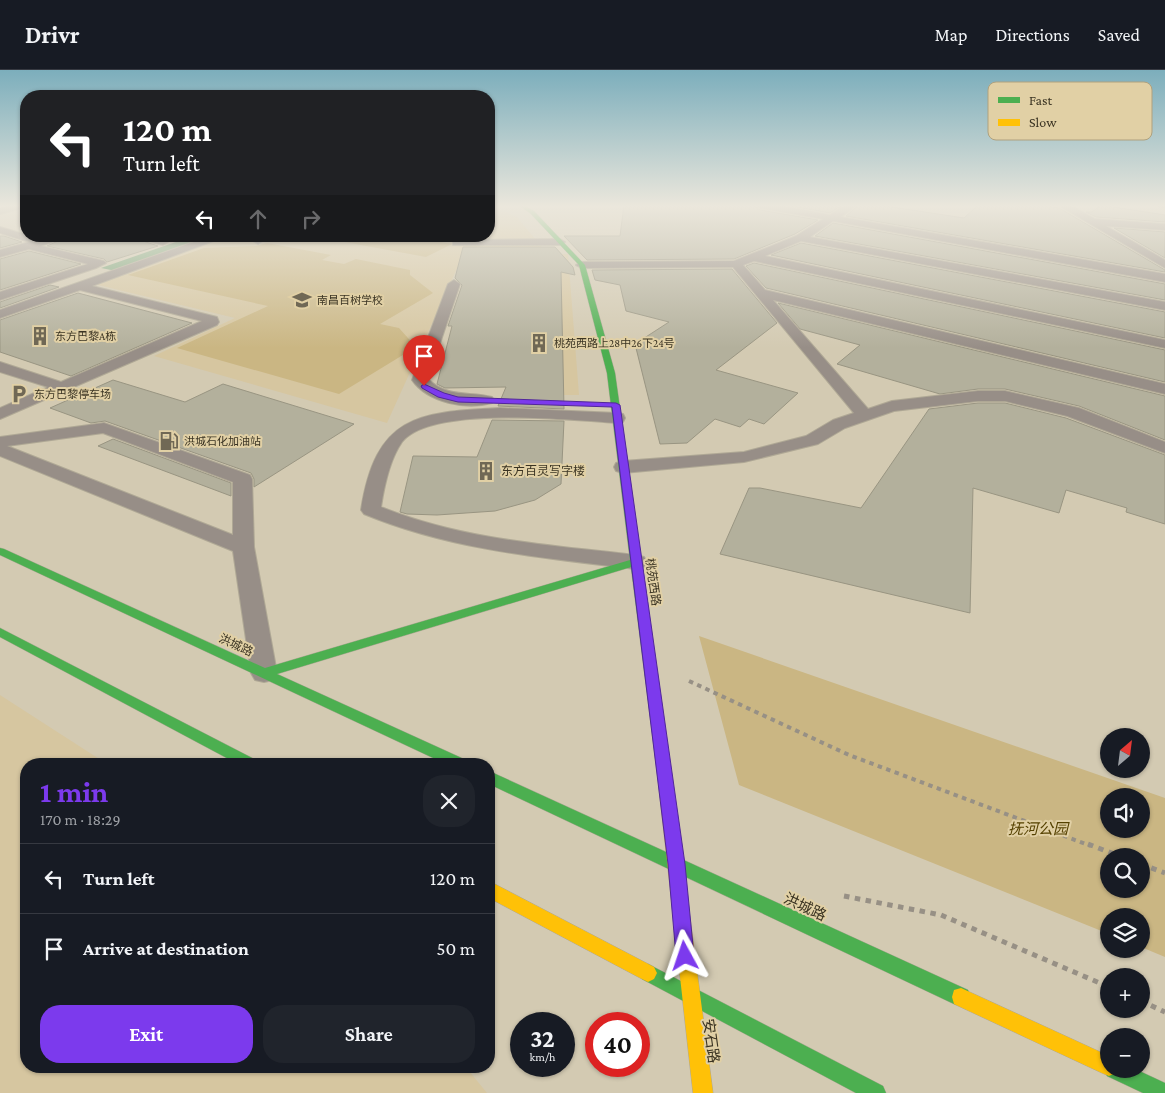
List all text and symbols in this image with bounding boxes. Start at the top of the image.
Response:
text: Drivr [25,21,80,48]
text: Map [935,25,967,45]
text: Directions [995,25,1070,45]
text: Saved [1098,25,1140,45]
legend [988,82,1152,140]
text: Fast [1029,92,1053,108]
icon: left [40,110,105,175]
text: 120 m [123,110,212,149]
text: Slow [1029,114,1057,130]
text: Turn left [123,151,200,176]
icon: left [191,205,219,233]
icon: ahead [244,205,272,233]
icon: right [297,205,325,233]
school or university icon: 南昌百树学校 [291,289,313,311]
place label: 南昌百树学校 [317,294,383,306]
building icon: 东方巴黎A栋 [29,325,51,347]
place label: 东方巴黎A栋 [55,330,116,342]
building icon: 桃苑西路上28中26下24号 [528,332,550,354]
pin [403,335,445,386]
place label: 桃苑西路上28中26下24号 [554,337,675,349]
icon: arrive [410,342,438,370]
parking icon: 东方巴黎停车场 [8,383,30,405]
place label: 东方巴黎停车场 [34,388,111,400]
fuel station icon: 洪城石化加油站 [158,430,180,452]
place label: 洪城石化加油站 [184,435,261,447]
building icon: 东方百灵写字楼 [475,460,497,482]
place label: 东方百灵写字楼 [501,464,585,478]
street label: 桃苑西路 [643,557,663,607]
street label: 洪城路 [217,631,255,659]
north arrow [1100,728,1150,778]
map controls [1100,728,1150,1078]
text: 1 min [40,775,108,808]
button: close [423,775,475,827]
button: sound [1100,788,1150,838]
text: 170 m · 18:29 [40,811,121,828]
park label: 抚河公园 [1008,821,1070,837]
button: search [1100,848,1150,898]
icon: left [40,865,68,893]
text: Turn left [83,868,155,889]
text: 120 m [430,868,475,889]
street label: 洪城路 [781,889,829,924]
button: layers [1100,908,1150,958]
position arrow [658,929,710,981]
icon: arrive [40,935,68,963]
text: Arrive at destination [83,938,249,959]
text: 50 m [436,938,475,959]
button: + [1100,968,1150,1018]
button: Exit [40,1005,253,1063]
button: Share [263,1005,475,1063]
speed limit sign: 40 [585,1012,650,1077]
street label: 安石路 [700,1018,722,1064]
text: 32 [530,1025,555,1052]
button: − [1100,1028,1150,1078]
text: km/h [530,1050,555,1064]

